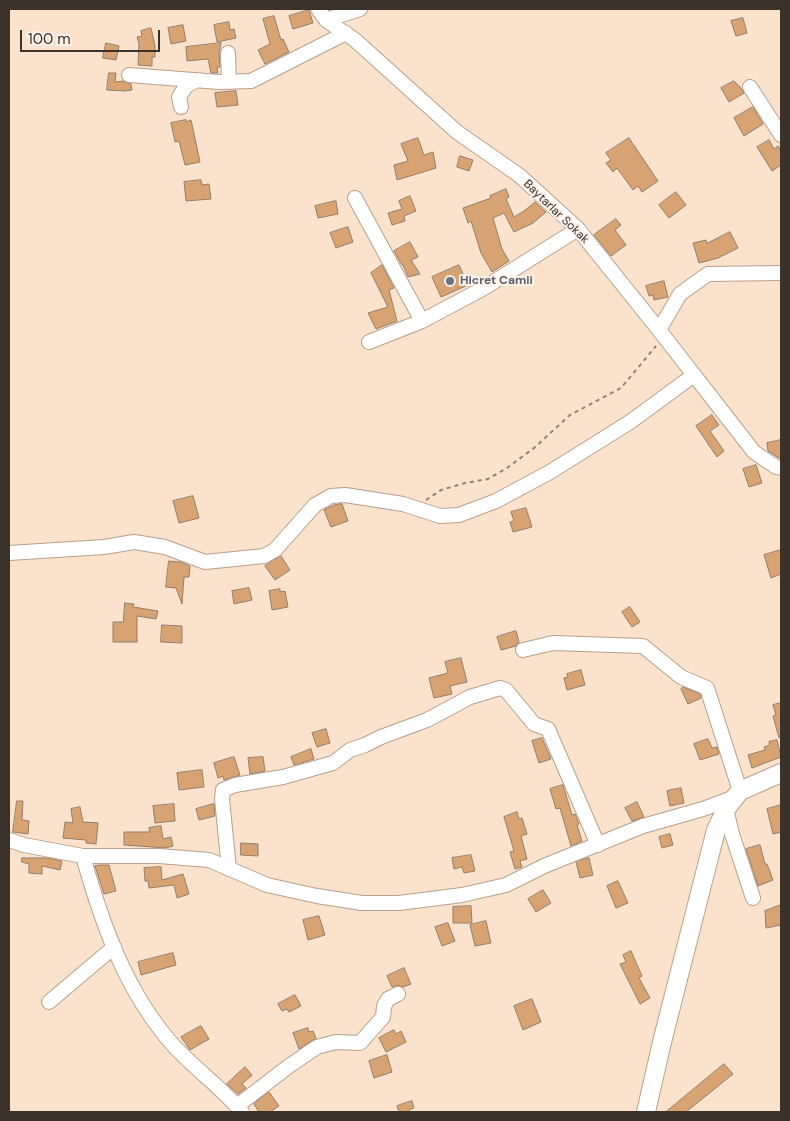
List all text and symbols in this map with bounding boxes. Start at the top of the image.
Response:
scale bar [22,20,162,52]
text: 100 m [28,29,71,49]
street label: Baytarlar Sokak [520,177,592,247]
place label: Hicret Camii [460,274,533,288]
marker: Hicret Camii [444,275,456,287]

